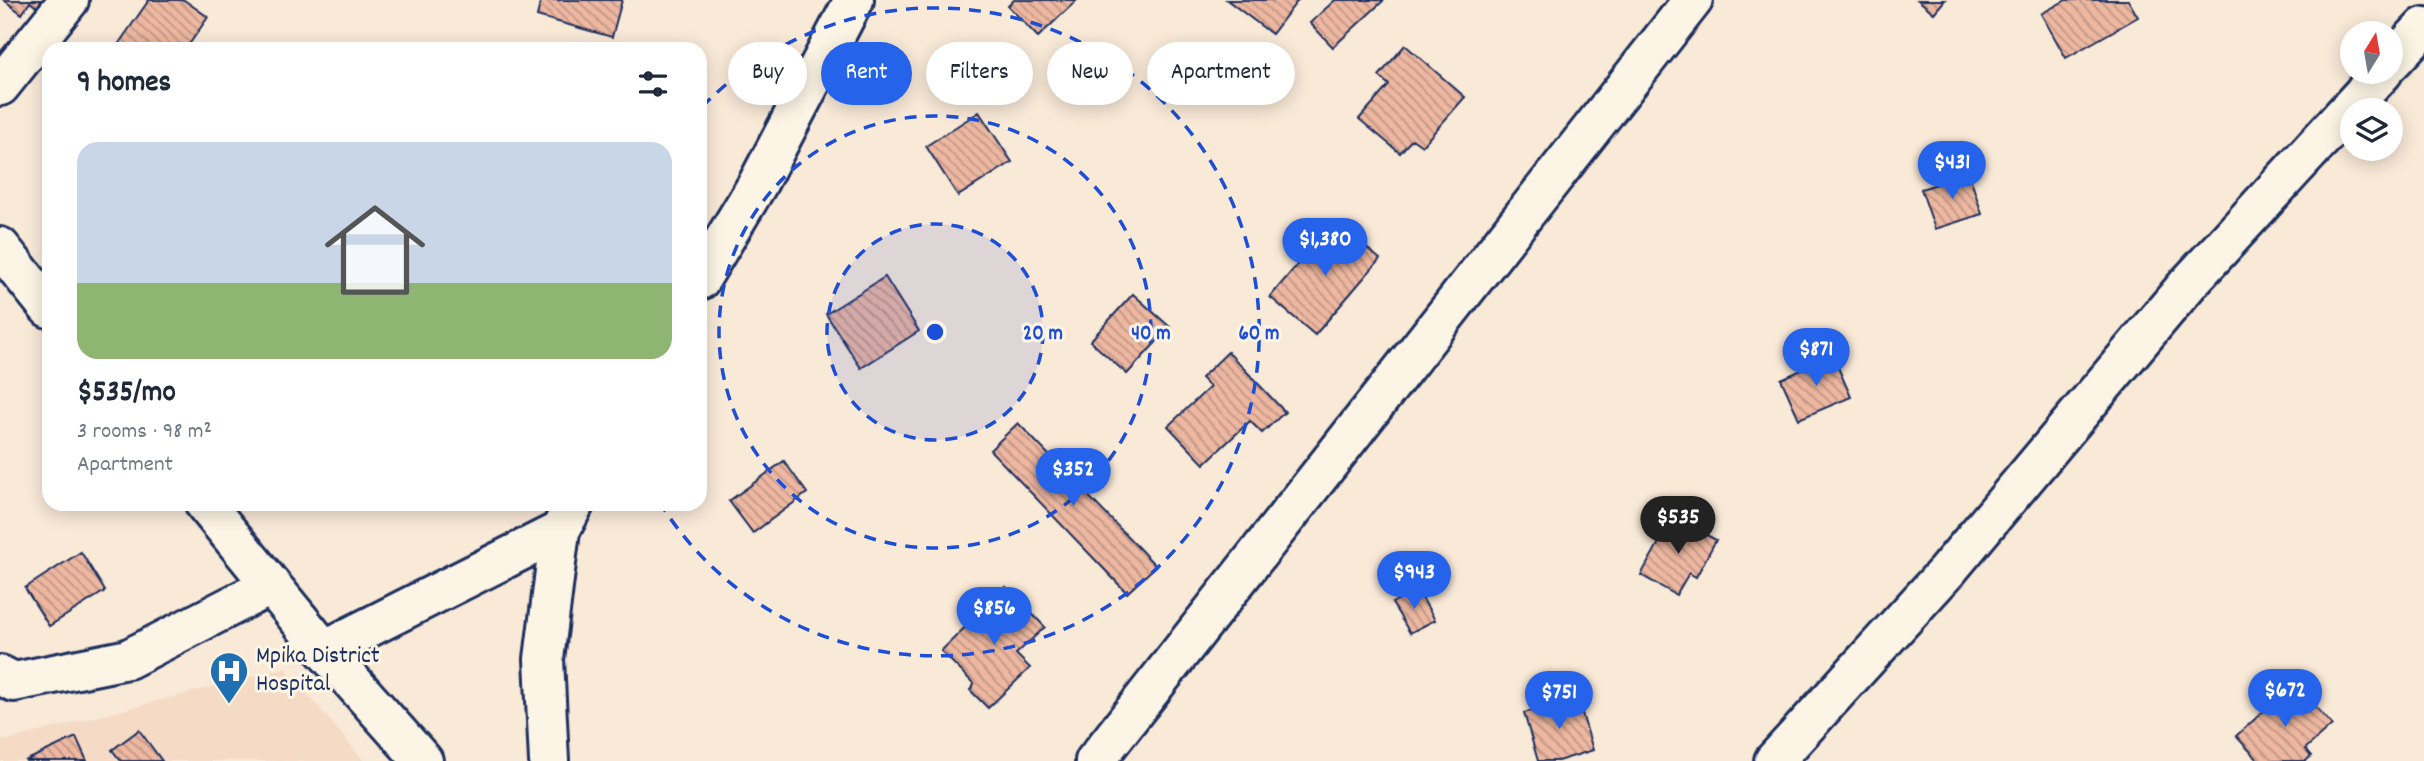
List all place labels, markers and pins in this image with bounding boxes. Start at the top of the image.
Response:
pin: $431 [1911,142,1993,201]
pin: $1,380 [1268,218,1382,278]
centre of rings [923,320,947,344]
pin: $871 [1775,328,1857,388]
pin: $352 [1032,448,1114,508]
pin: $535 [1637,496,1719,556]
pin: $943 [1373,552,1455,611]
pin: $856 [953,588,1035,647]
place label: Mpika District Hospital [256,640,380,702]
hospital icon: Mpika District Hospital [208,650,250,705]
pin: $672 [2244,670,2326,729]
pin: $751 [1518,672,1600,731]

